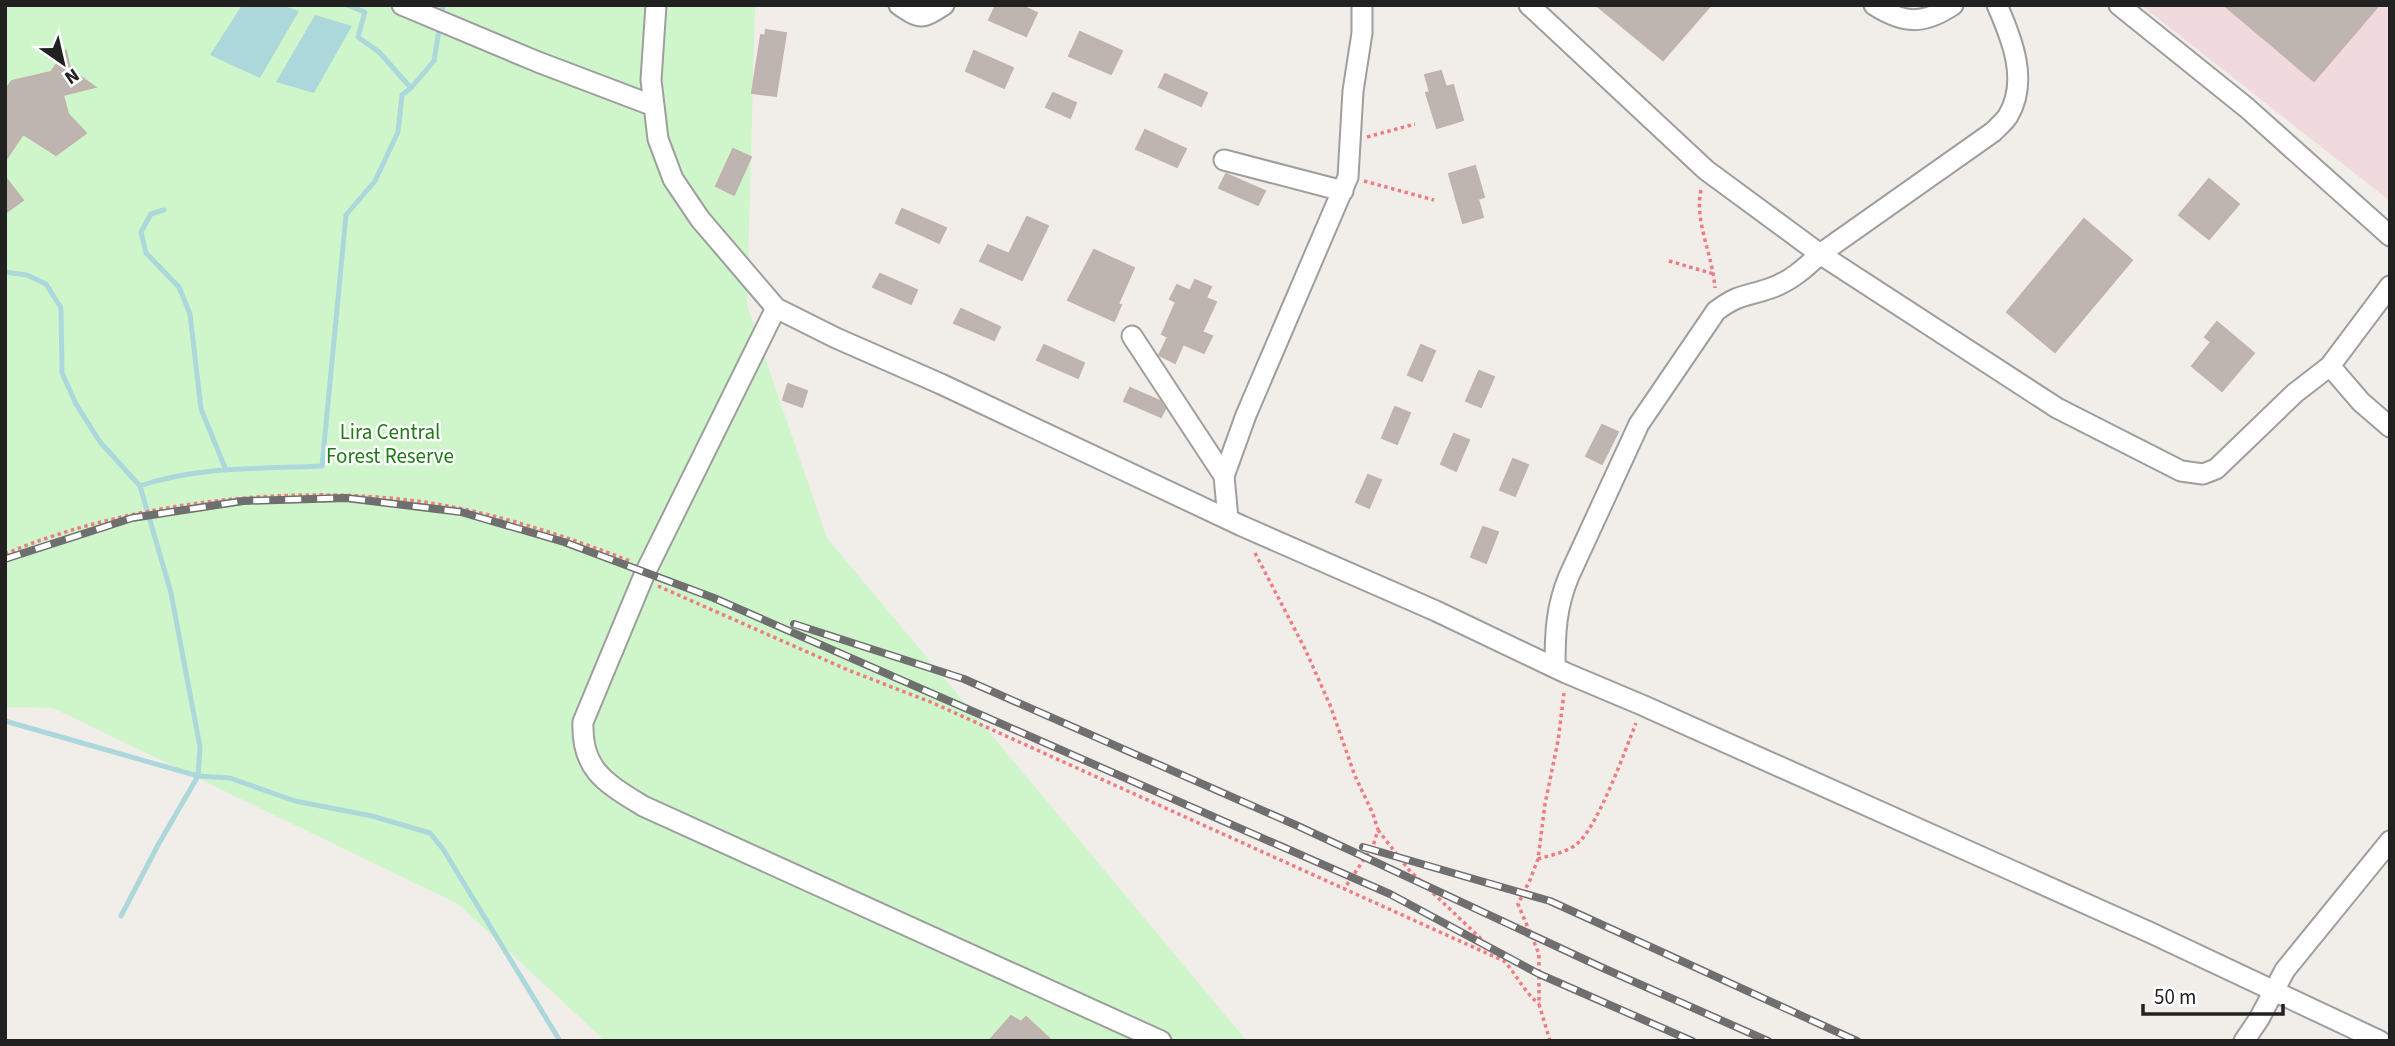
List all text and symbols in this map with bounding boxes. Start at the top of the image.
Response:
north arrow [28,28,98,98]
text: N [59,61,84,91]
park label: Lira Central Forest Reserve [326,417,454,471]
scale bar [2143,972,2283,1016]
text: 50 m [2154,982,2196,1012]

